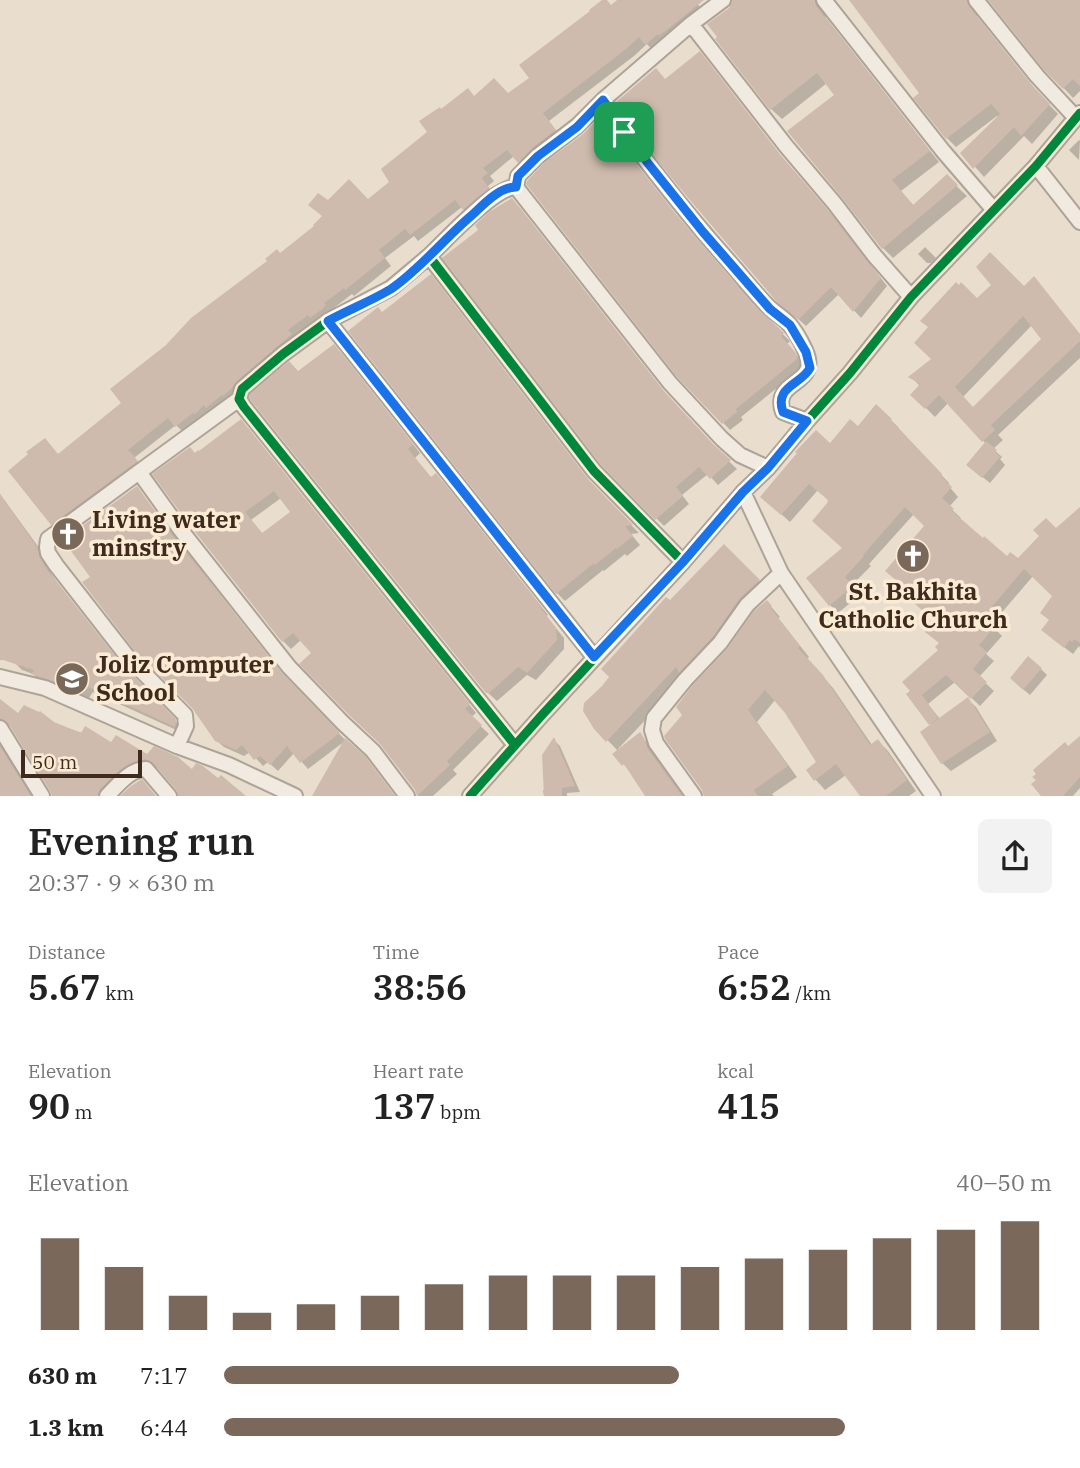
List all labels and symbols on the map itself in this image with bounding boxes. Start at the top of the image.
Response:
pin [594,102,654,162]
place label: Living water minstry [92,503,241,563]
church icon: Living water minstry [49,515,87,553]
church icon: St. Bakhita Catholic Church [894,537,932,575]
place label: St. Bakhita Catholic Church [818,575,1008,635]
place label: Joliz Computer School [96,648,274,708]
school or university icon: Joliz Computer School [53,660,91,698]
scale bar [21,747,142,779]

